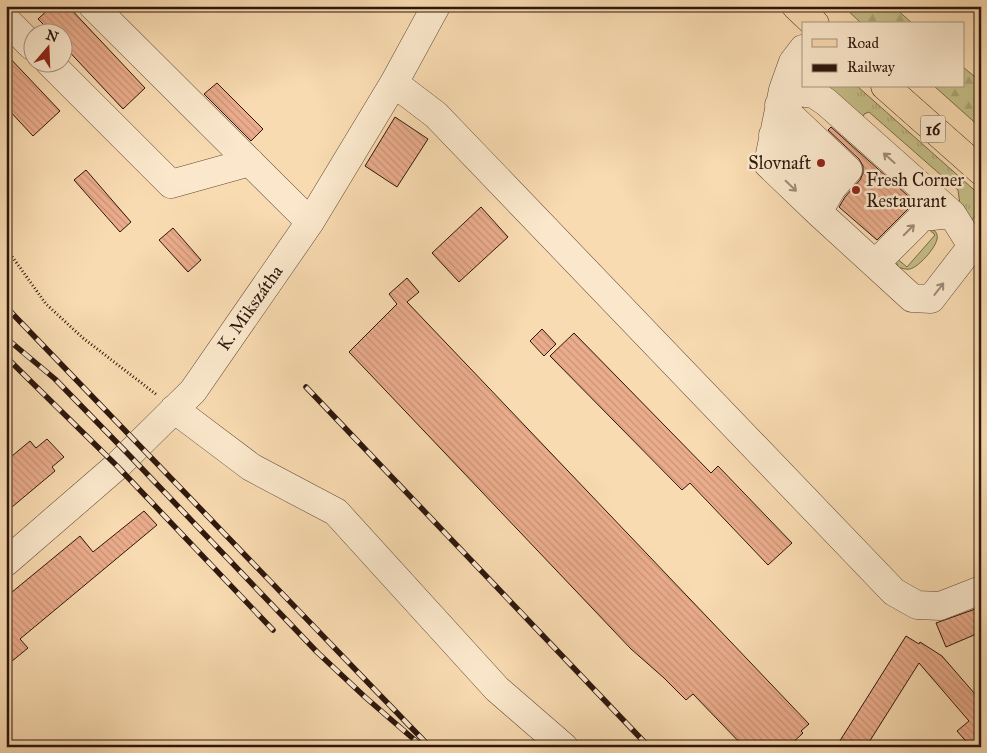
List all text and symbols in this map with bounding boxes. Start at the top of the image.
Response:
north arrow [22,22,72,72]
legend [802,22,964,88]
text: N [44,26,61,46]
text: Road [847,34,879,52]
text: Railway [847,58,896,76]
road number: 16 [920,116,946,142]
place label: Slovnaft [748,152,812,174]
one-way arrow [883,153,896,164]
marker: Slovnaft [815,157,827,169]
place label: Fresh Corner Restaurant [866,169,964,212]
one-way arrow [785,180,797,192]
marker: Fresh Corner Restaurant [850,184,862,196]
one-way arrow [903,224,915,236]
street label: K. Mikszátha [213,261,288,355]
one-way arrow [934,283,945,296]

